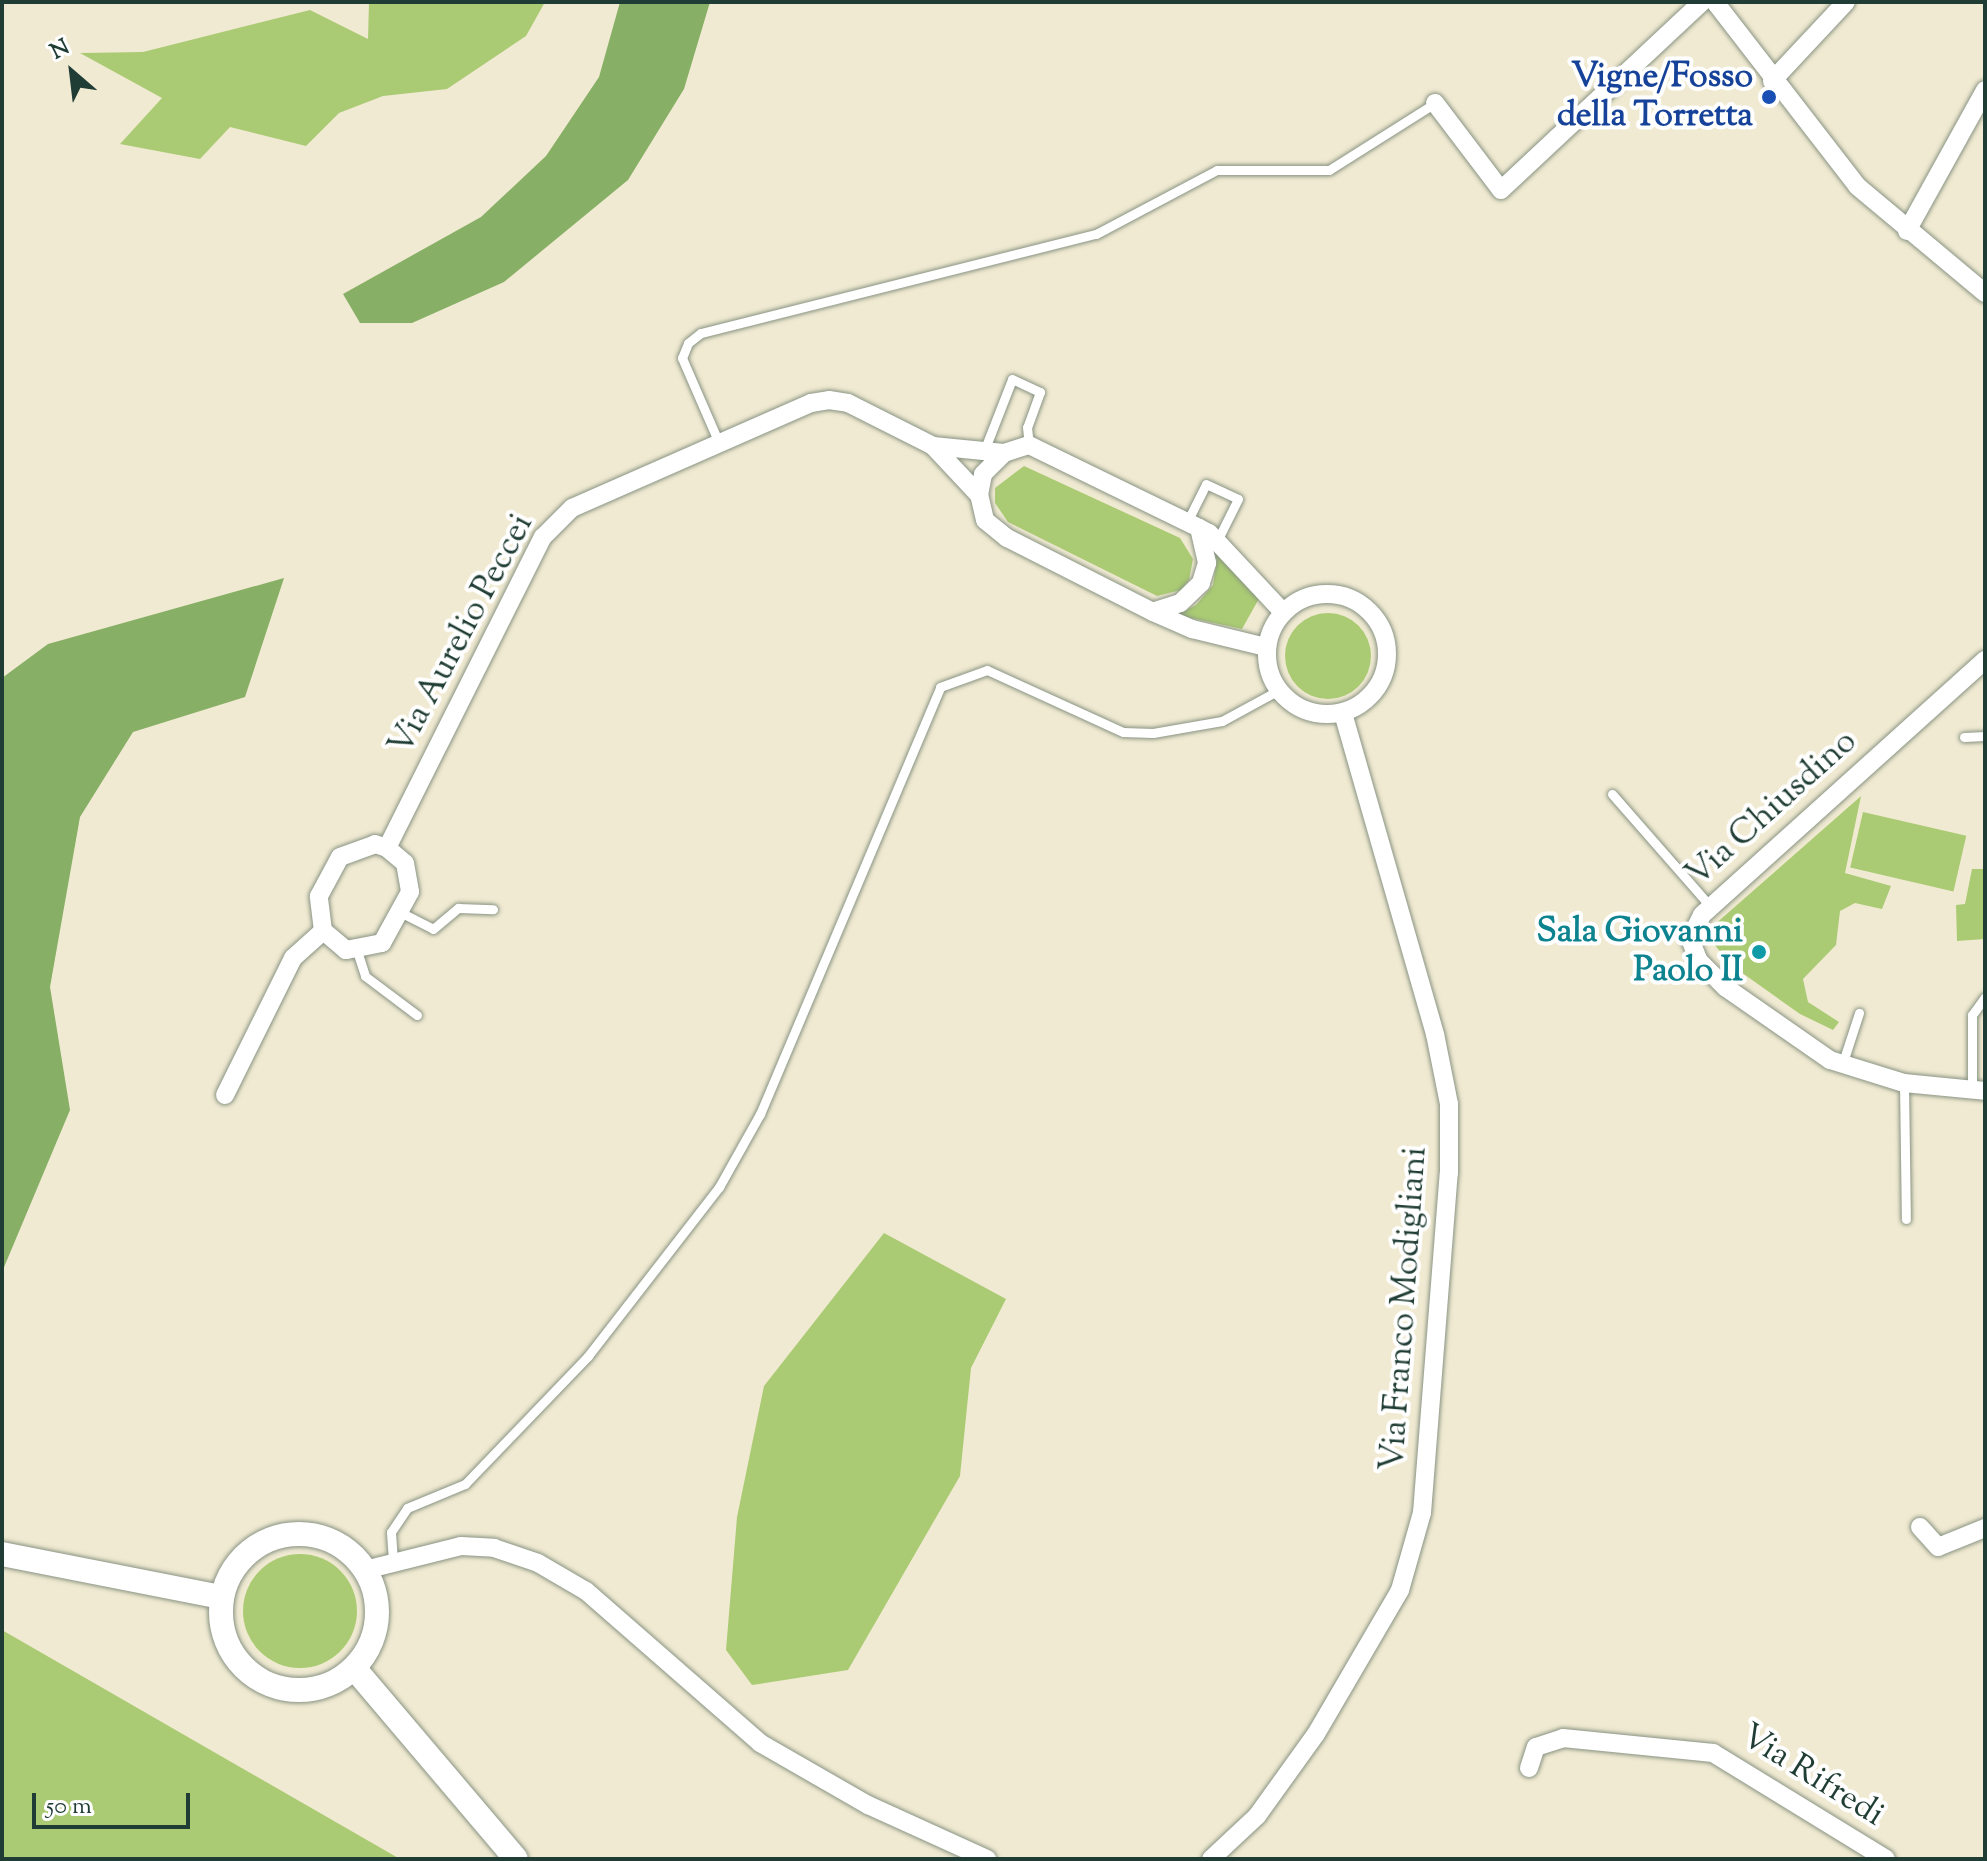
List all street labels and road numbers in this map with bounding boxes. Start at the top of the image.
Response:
street label: Via Aurelio Peccei [381,508,543,762]
street label: Via Chiusdino [1678,722,1866,896]
street label: Via Franco Modigliani [1373,1146,1437,1472]
street label: Via Rifredi [1733,1716,1891,1836]

